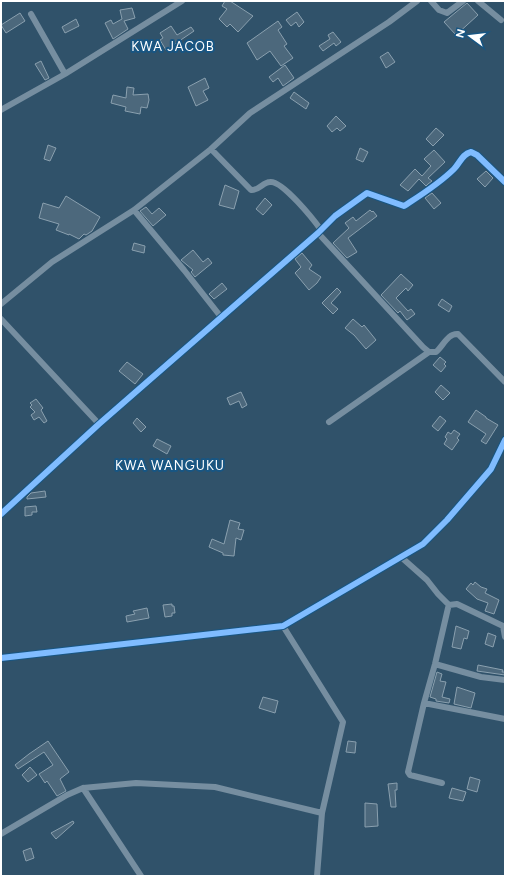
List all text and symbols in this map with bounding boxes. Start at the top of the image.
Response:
north arrow [450,16,490,56]
text: N [453,28,468,39]
district label: KWA JACOB [131,39,215,54]
district label: KWA WANGUKU [115,458,225,473]

